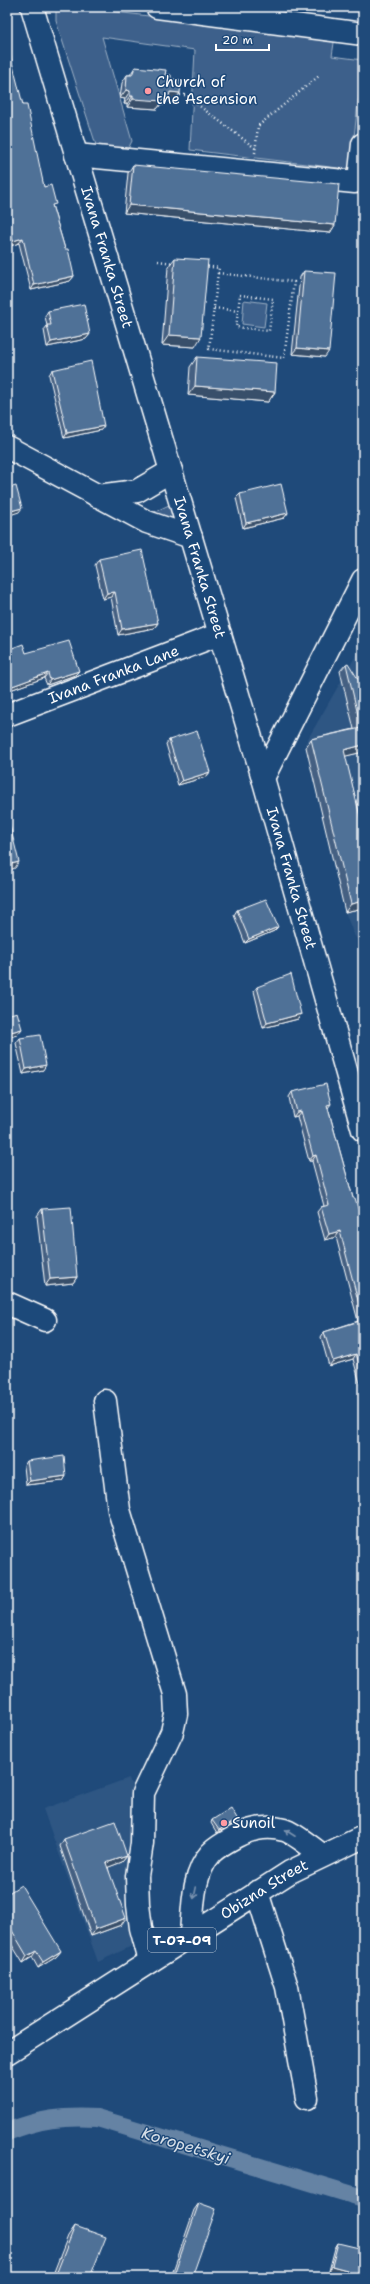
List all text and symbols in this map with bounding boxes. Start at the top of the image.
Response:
scale bar [216,26,269,52]
text: 20 m [222,32,253,48]
place label: Church of the Ascension [156,72,257,109]
marker: Church of the Ascension [143,86,153,96]
street label: Ivana Franka Street [76,184,138,330]
street label: Ivana Franka Street [169,494,231,641]
street label: Ivana Franka Lane [45,641,182,708]
street label: Ivana Franka Street [262,805,321,952]
place label: Sunoil [232,1813,276,1833]
marker: Sunoil [219,1818,229,1828]
one-way arrow [284,1829,295,1838]
street label: Obizna Street [217,1855,311,1924]
one-way arrow [190,1886,198,1899]
road number: Т-07-09 [148,1928,216,1952]
water label: Koropetskyi [139,2122,233,2169]

